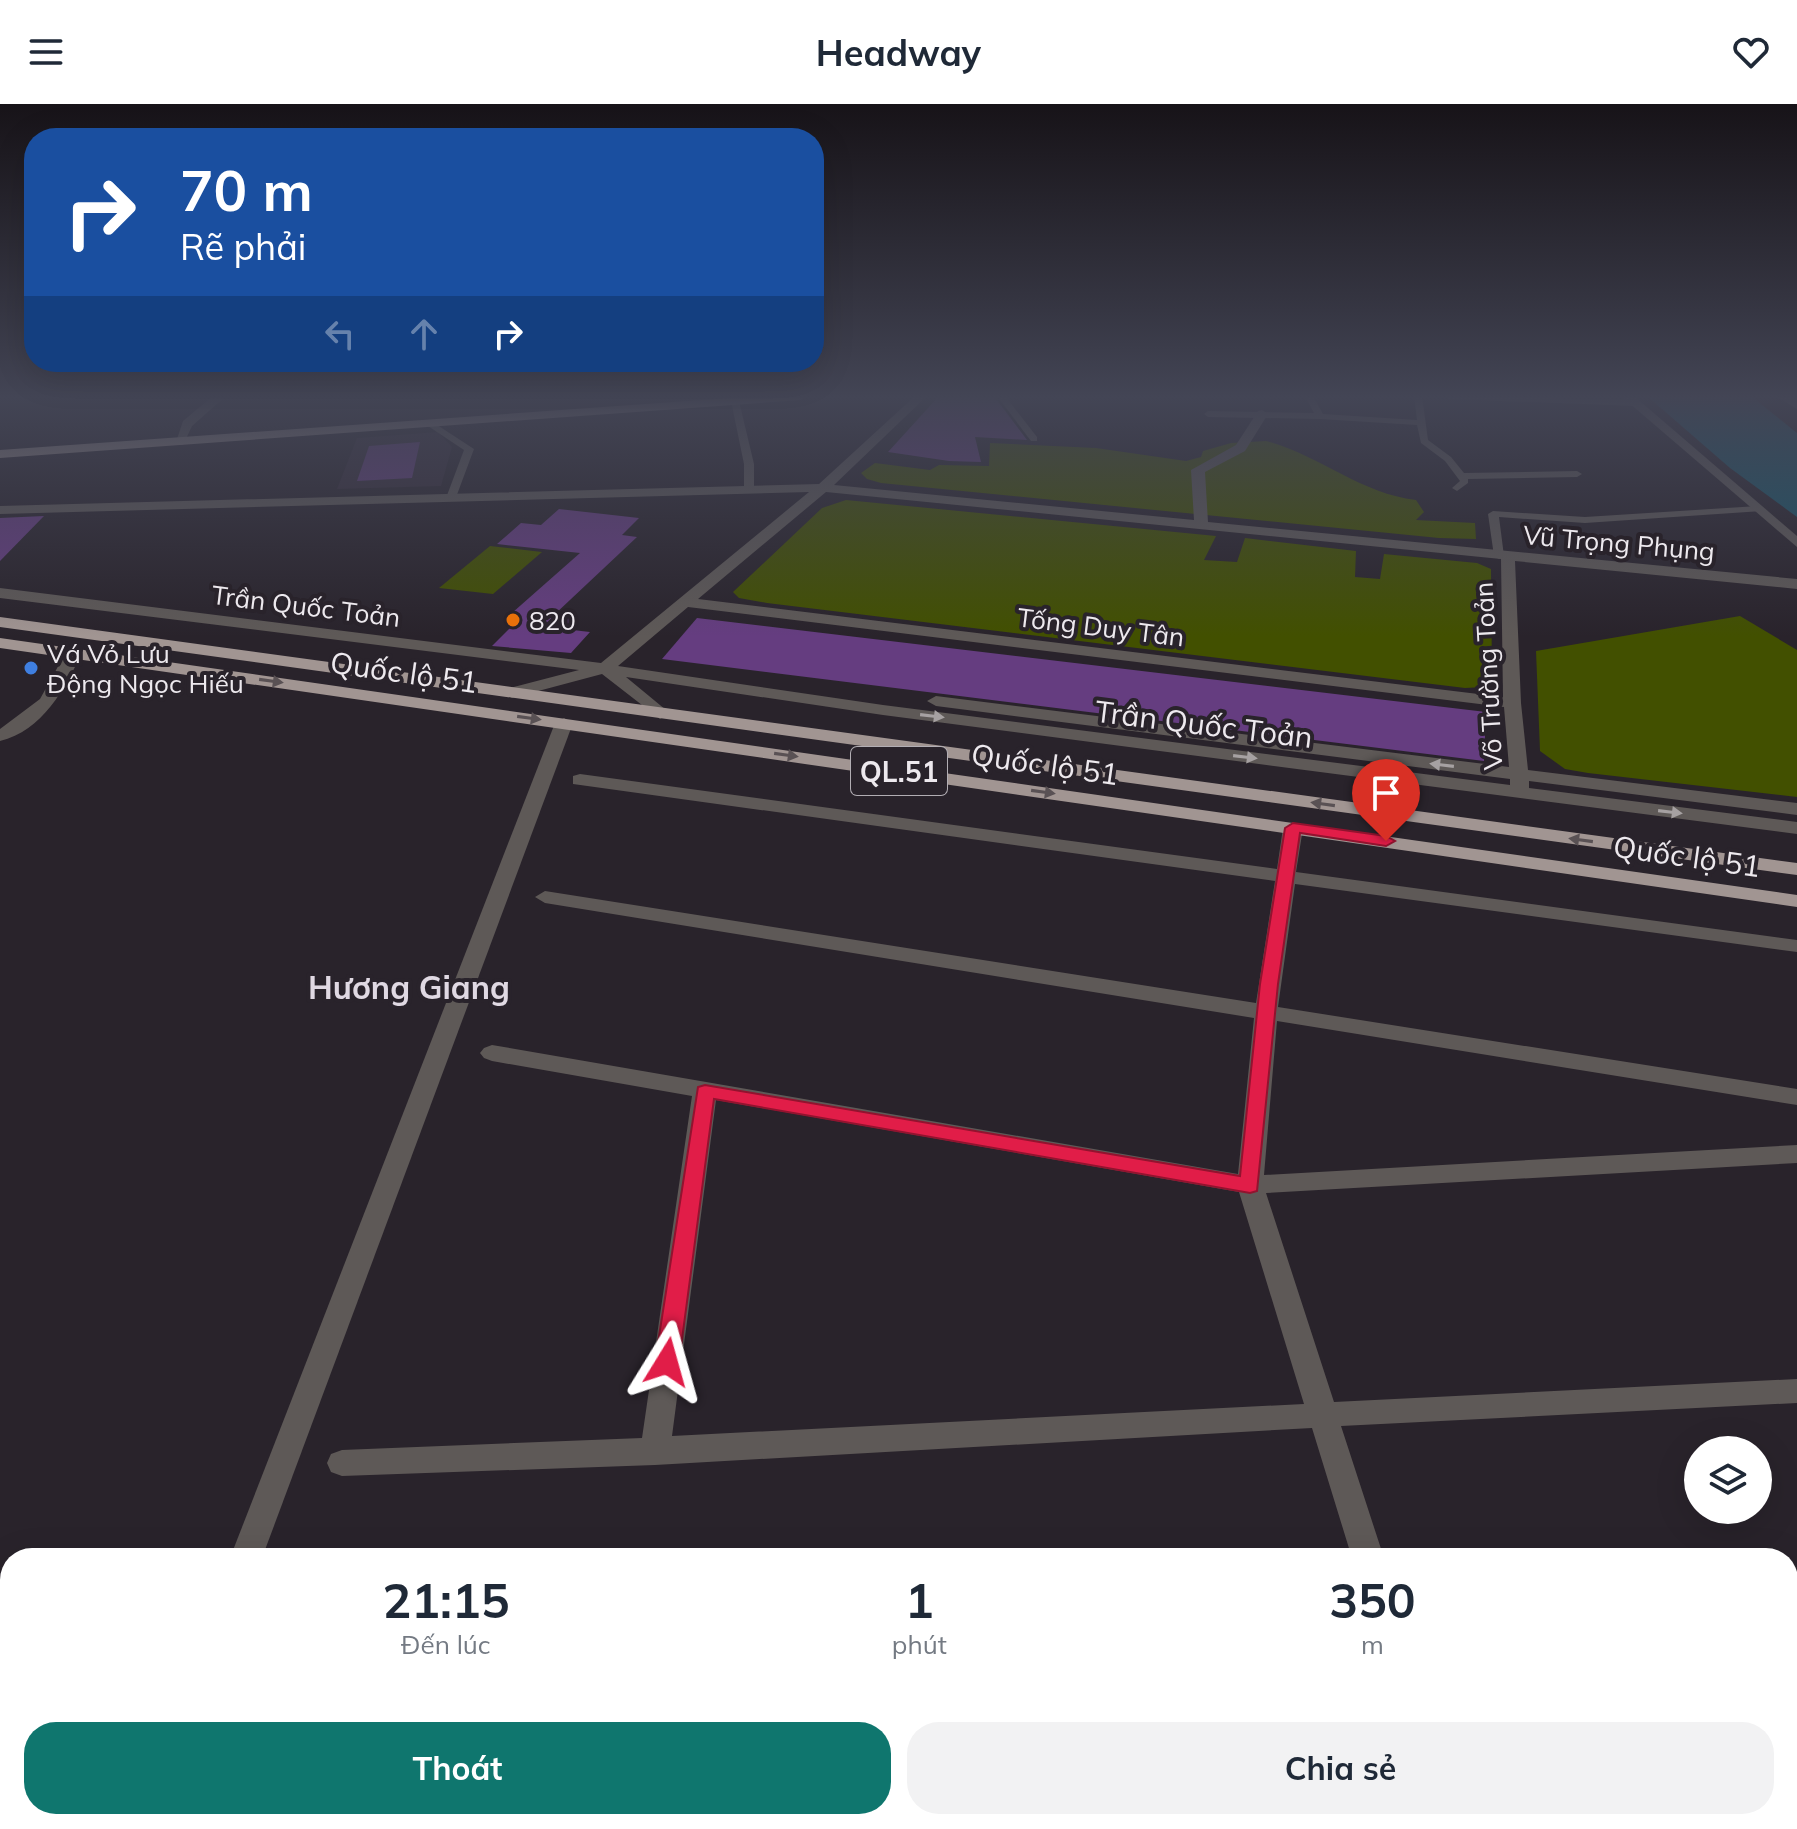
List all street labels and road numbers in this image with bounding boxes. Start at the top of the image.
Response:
street label: Vũ Trọng Phụng [1522,518,1716,568]
street label: Trần Quốc Toản [210,578,402,634]
street label: Võ Trường Toản [1467,581,1509,771]
street label: Tống Duy Tân [1016,600,1186,654]
street label: Quốc lộ 51 [328,643,480,701]
street label: Trần Quốc Toản [1093,692,1315,756]
street label: Quốc lộ 51 [969,735,1121,793]
road number: QL.51 [851,747,947,795]
street label: Quốc lộ 51 [1611,827,1763,885]

